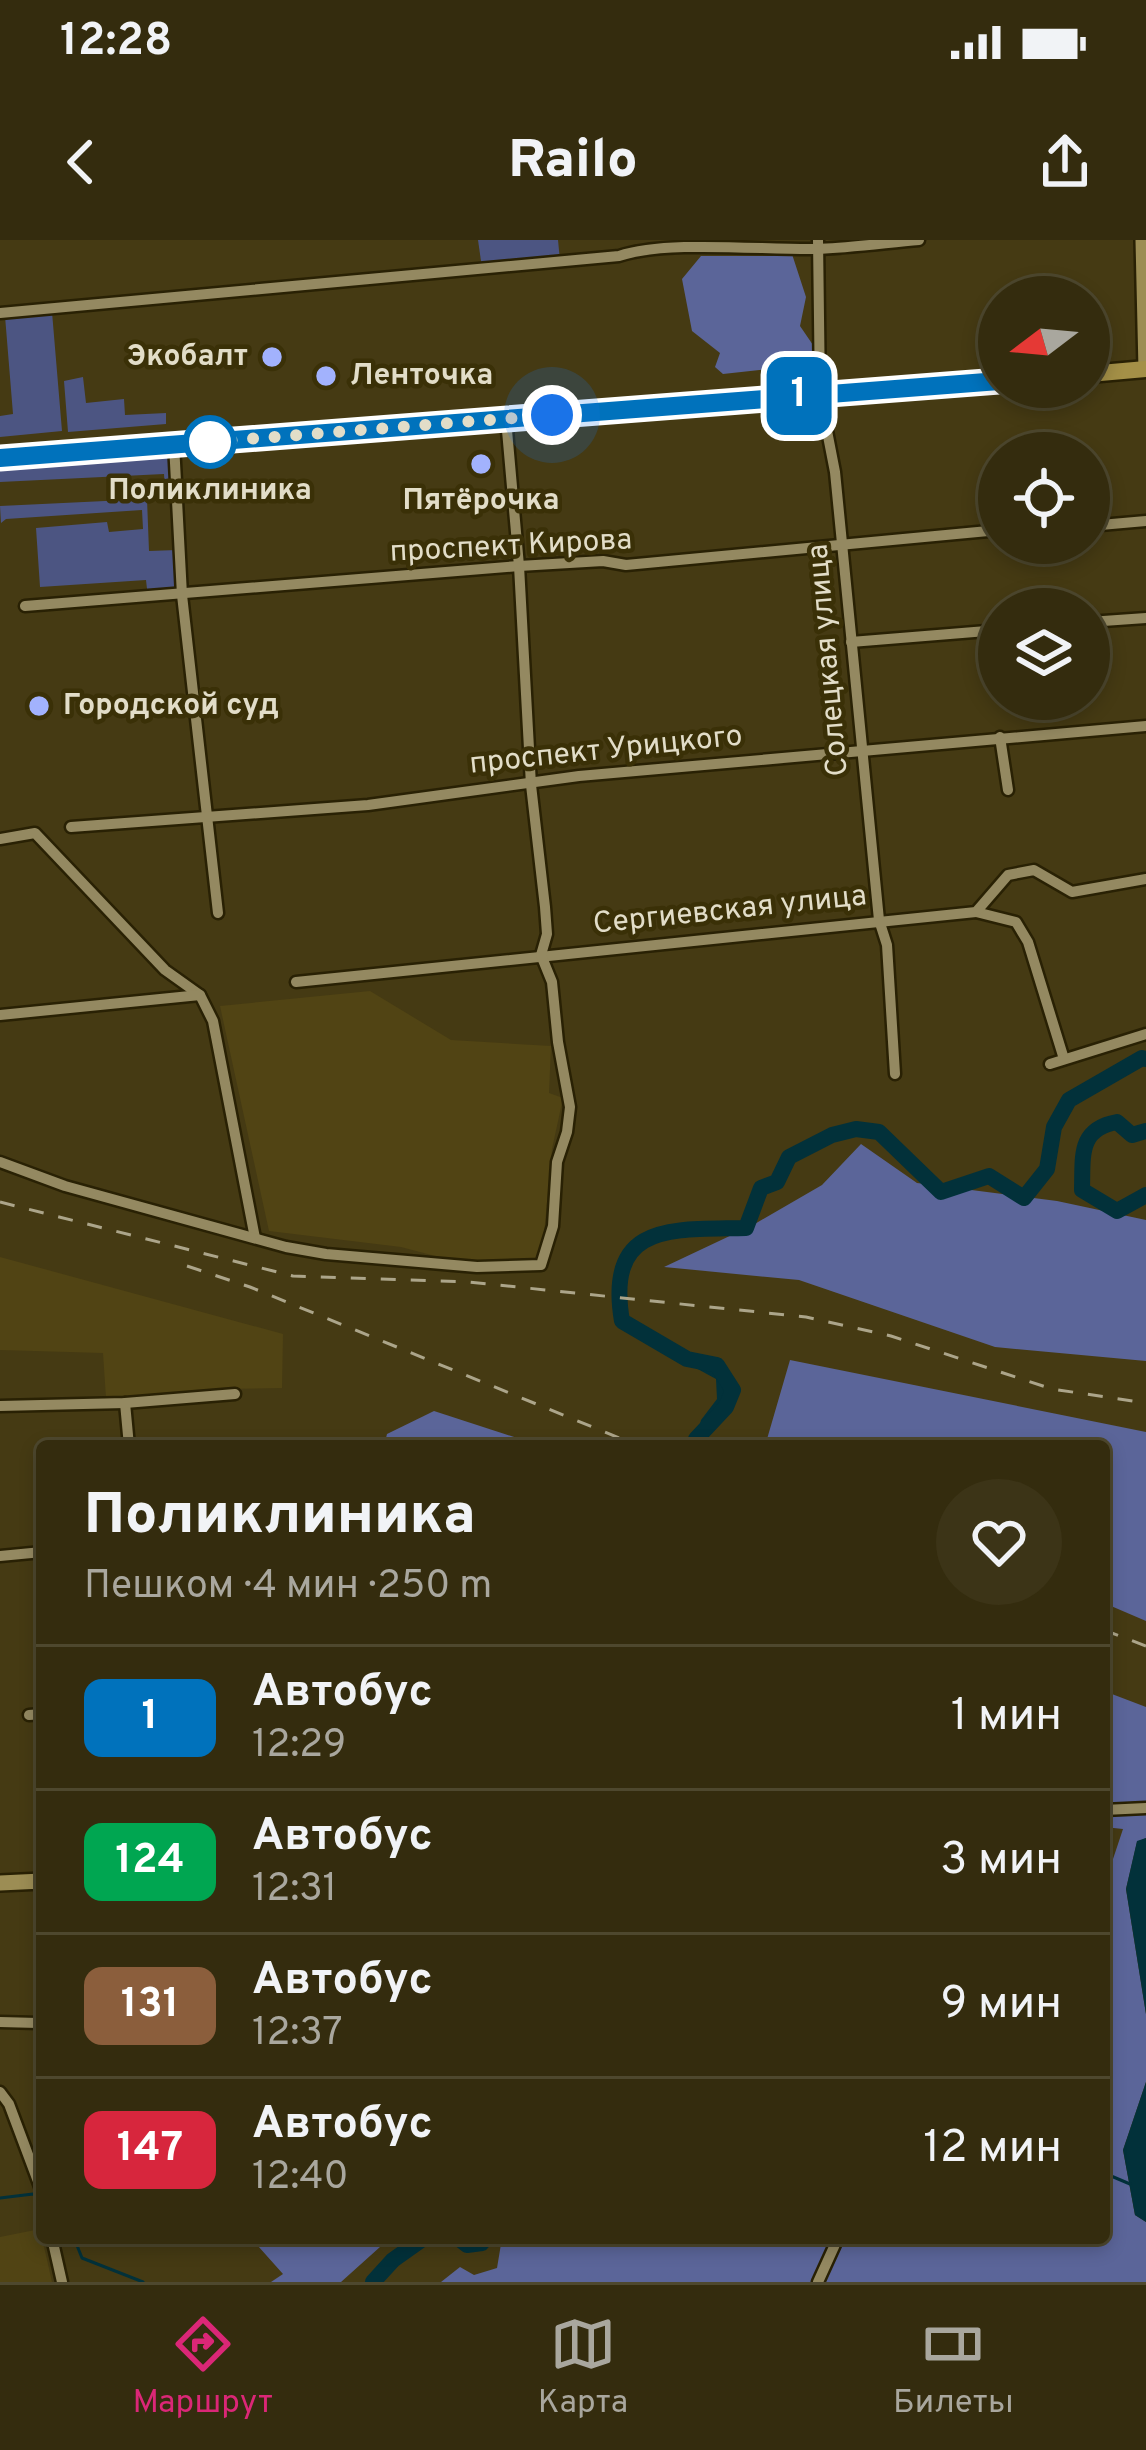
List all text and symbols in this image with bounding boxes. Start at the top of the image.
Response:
text: 12:28 [60,14,172,71]
text: Railo [508,128,638,197]
icon: back [48,129,114,195]
icon: share [1032,129,1098,195]
north arrow [978,276,1110,408]
map controls [978,276,1110,720]
place label: Экобалт [127,339,248,376]
marker: Экобалт [259,344,285,370]
line badge: 1 [760,357,838,435]
place label: Ленточка [350,358,493,395]
marker: Ленточка [313,363,339,389]
text: 1 [791,369,807,422]
your location [522,385,582,445]
marker: Поликлиника [185,417,235,467]
button: locate [978,432,1110,564]
marker: Пятёрочка [468,451,494,477]
place label: Поликлиника [108,473,312,510]
place label: Пятёрочка [403,483,559,520]
street label: проспект Кирова [389,522,633,572]
street label: Солецкая улица [800,542,858,778]
button: layers [978,588,1110,720]
place label: Городской суд [63,688,279,725]
marker: Городской суд [26,693,52,719]
street label: проспект Урицкого [468,718,744,784]
street label: Сергиевская улица [591,878,869,944]
button: heart [936,1479,1062,1605]
text: Поликлиника [84,1482,476,1554]
text: Пешком · 4 мин · 250 m [84,1563,492,1612]
text: Автобус [252,1665,433,1722]
text: 1 мин [951,1689,1062,1746]
text: 1 [142,1691,158,1744]
text: 12:29 [252,1722,346,1771]
text: Автобус [252,1809,433,1866]
text: 3 мин [940,1833,1062,1890]
text: 124 [115,1835,185,1888]
text: 12:31 [252,1866,337,1915]
text: Автобус [252,1953,433,2010]
text: 9 мин [941,1977,1062,2034]
text: 131 [121,1979,179,2032]
text: 12:37 [252,2010,343,2059]
text: Автобус [252,2097,433,2154]
text: 12 мин [923,2121,1062,2178]
text: 147 [117,2123,183,2176]
text: 12:40 [252,2154,348,2203]
tab: Маршрут [132,2311,273,2425]
tab: Карта [538,2311,628,2425]
tab: Билеты [893,2311,1014,2425]

